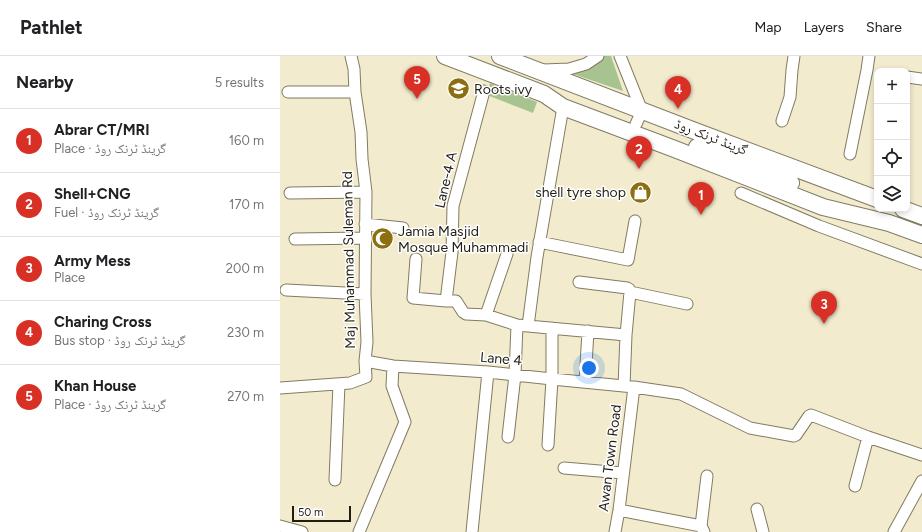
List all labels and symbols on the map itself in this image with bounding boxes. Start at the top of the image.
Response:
pin: 5 [404,66,430,99]
school or university icon: Roots ivy [446,76,472,102]
pin: 4 [665,76,691,109]
place label: Roots ivy [474,81,533,98]
street label: گرینڈ ٹرنک روڈ [672,115,750,159]
pin: 2 [626,136,652,169]
street label: Lane-4 A [431,150,461,210]
street label: Maj Muhammad Suleman Rd [339,171,359,349]
shop icon: shell tyre shop [628,179,654,205]
pin: 1 [688,182,714,215]
place label: shell tyre shop [535,184,626,201]
place label: Jamia Masjid Mosque Muhammadi [398,223,529,256]
mosque icon: Jamia Masjid Mosque Muhammadi [370,226,396,252]
pin: 3 [811,291,837,324]
street label: Lane 4 [479,349,523,369]
your location [579,358,599,378]
street label: Awan Town Road [595,403,625,513]
scale bar [292,504,351,523]

